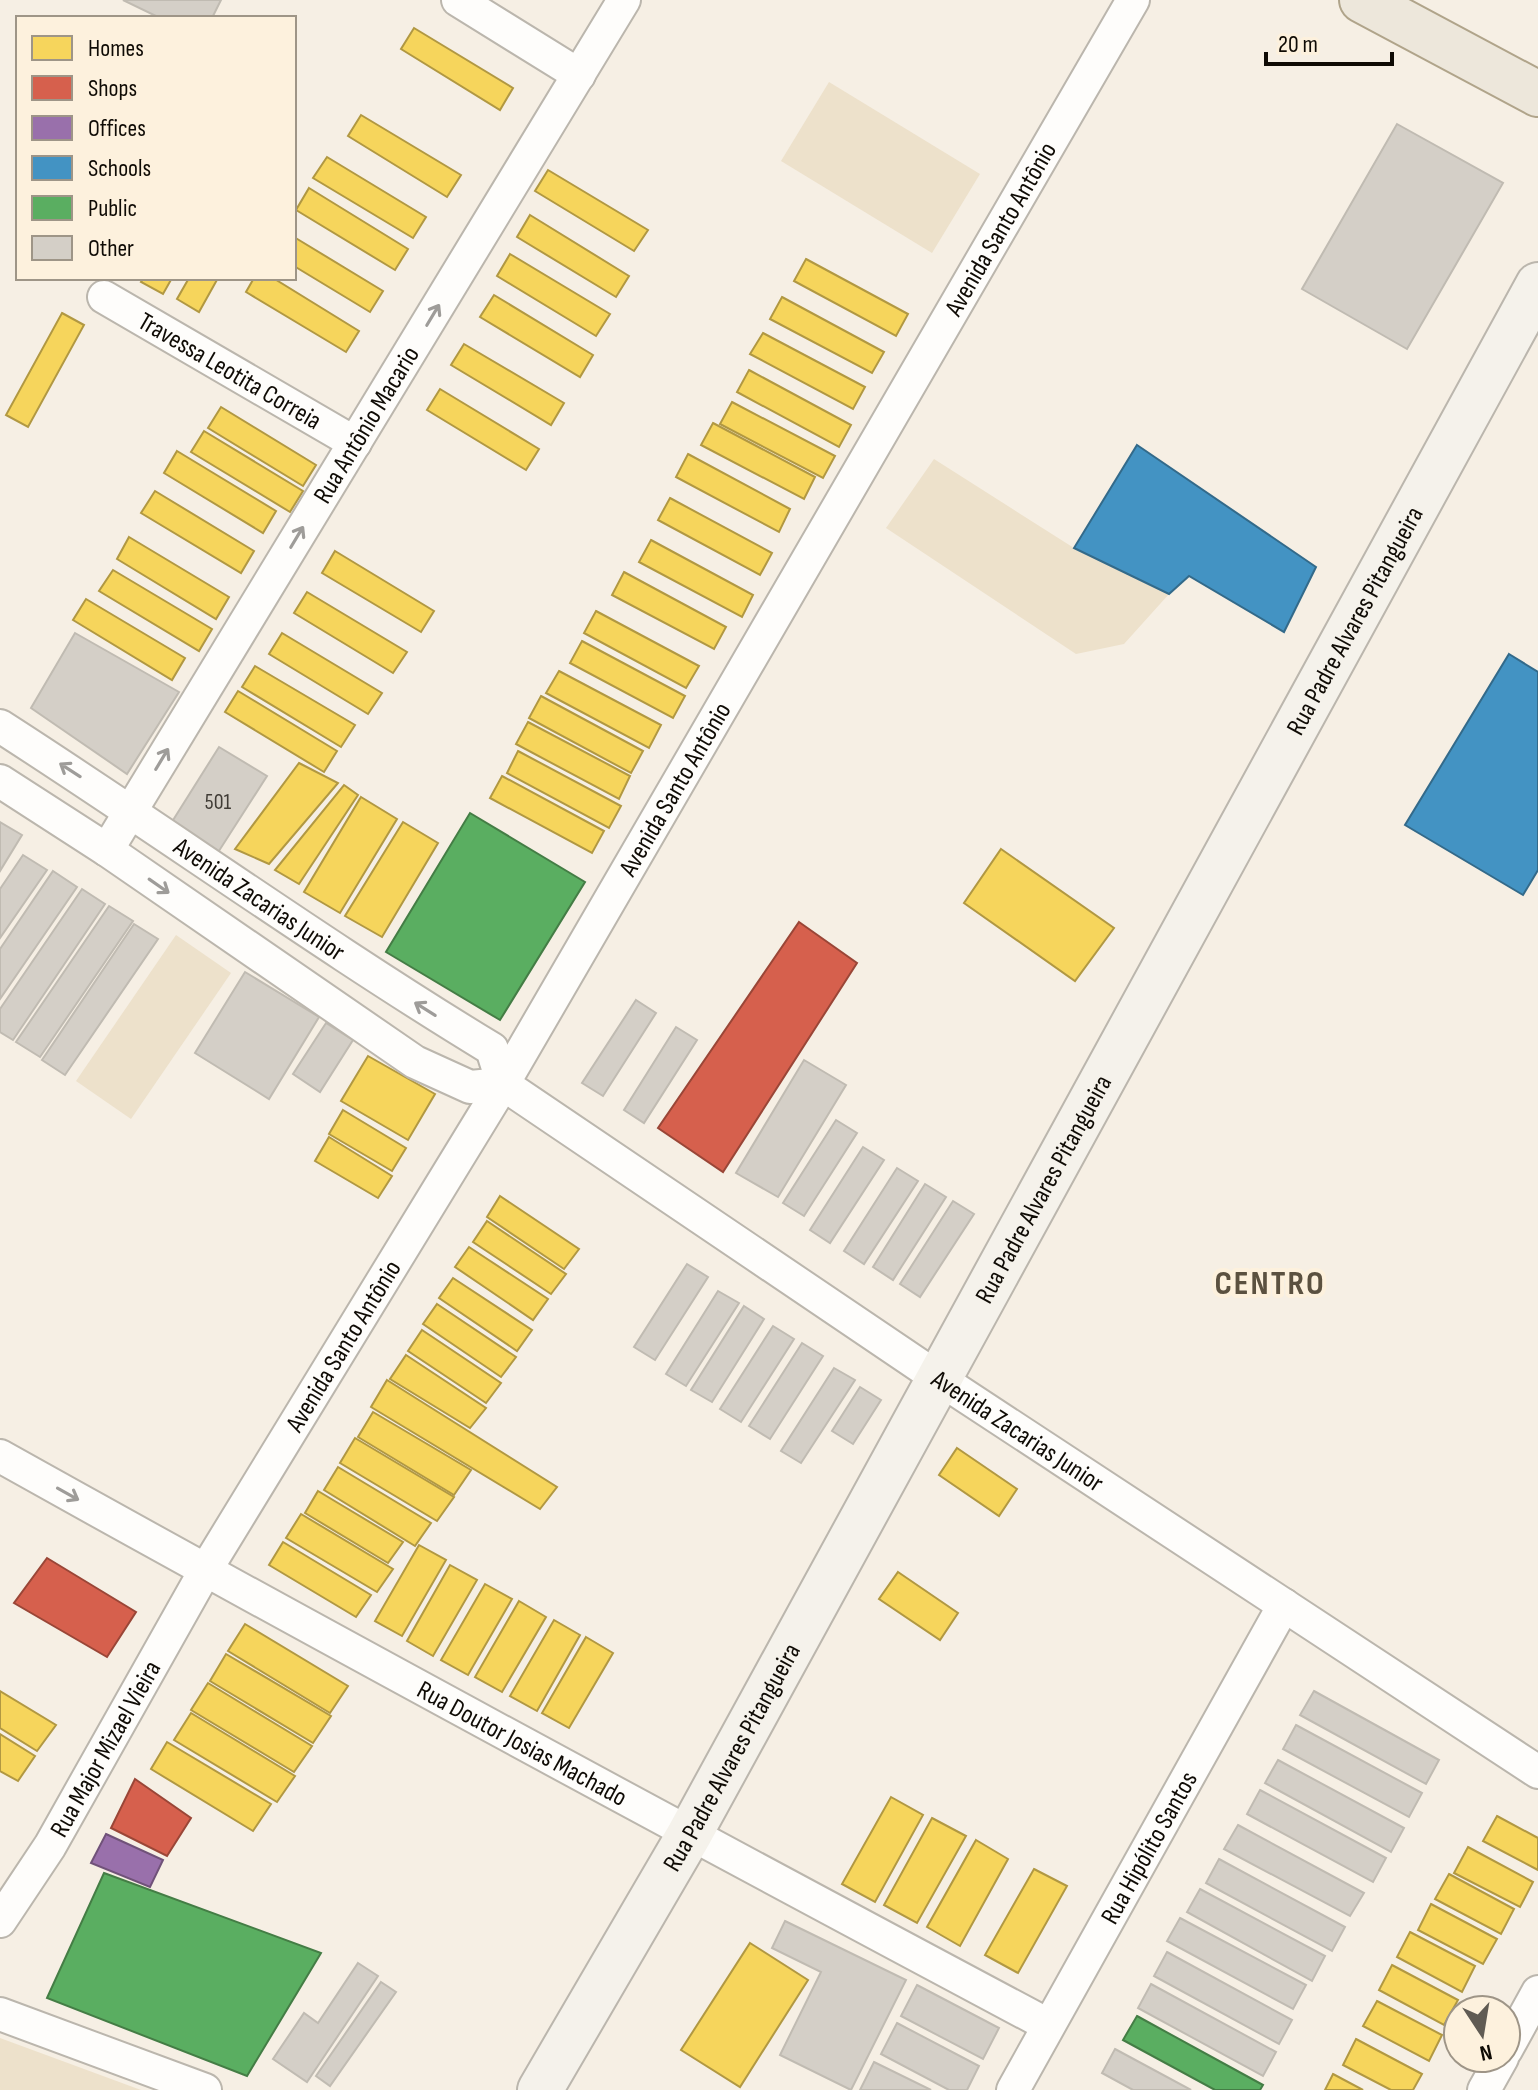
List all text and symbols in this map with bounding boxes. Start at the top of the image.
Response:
legend [16,16,296,280]
scale bar [1266,16,1392,66]
text: 20 m [1278,30,1318,59]
text: Homes [88,34,144,63]
text: Shops [88,74,137,103]
text: Offices [88,114,146,143]
street label: Avenida Santo Antônio [938,137,1064,323]
text: Schools [88,154,151,183]
text: Public [88,194,137,223]
text: Other [88,234,134,263]
one-way arrow [425,304,441,327]
street label: Travessa Leotita Correia [132,306,327,437]
street label: Rua Antônio Macario [308,341,427,509]
street label: Rua Padre Alvares Pitangueira [1281,502,1430,741]
one-way arrow [290,526,306,549]
street label: Avenida Santo Antônio [613,697,738,883]
one-way arrow [154,748,170,771]
one-way arrow [59,762,81,779]
house number: 501 [205,789,231,816]
street label: Avenida Zacarias Junior [167,831,351,969]
one-way arrow [147,878,169,894]
one-way arrow [414,1000,437,1016]
street label: Rua Padre Alvares Pitangueira [969,1070,1119,1309]
street label: Avenida Santo Antônio [279,1255,408,1439]
district label: CENTRO [1214,1263,1326,1304]
street label: Avenida Zacarias Junior [925,1364,1109,1500]
one-way arrow [56,1486,79,1502]
street label: Rua Padre Alvares Pitangueira [657,1638,808,1877]
street label: Rua Major Mizael Vieira [44,1656,168,1843]
street label: Rua Doutor Josias Machado [411,1675,632,1814]
street label: Rua Hipólito Santos [1095,1766,1205,1930]
north arrow [1442,1994,1522,2074]
text: N [1477,2038,1494,2067]

